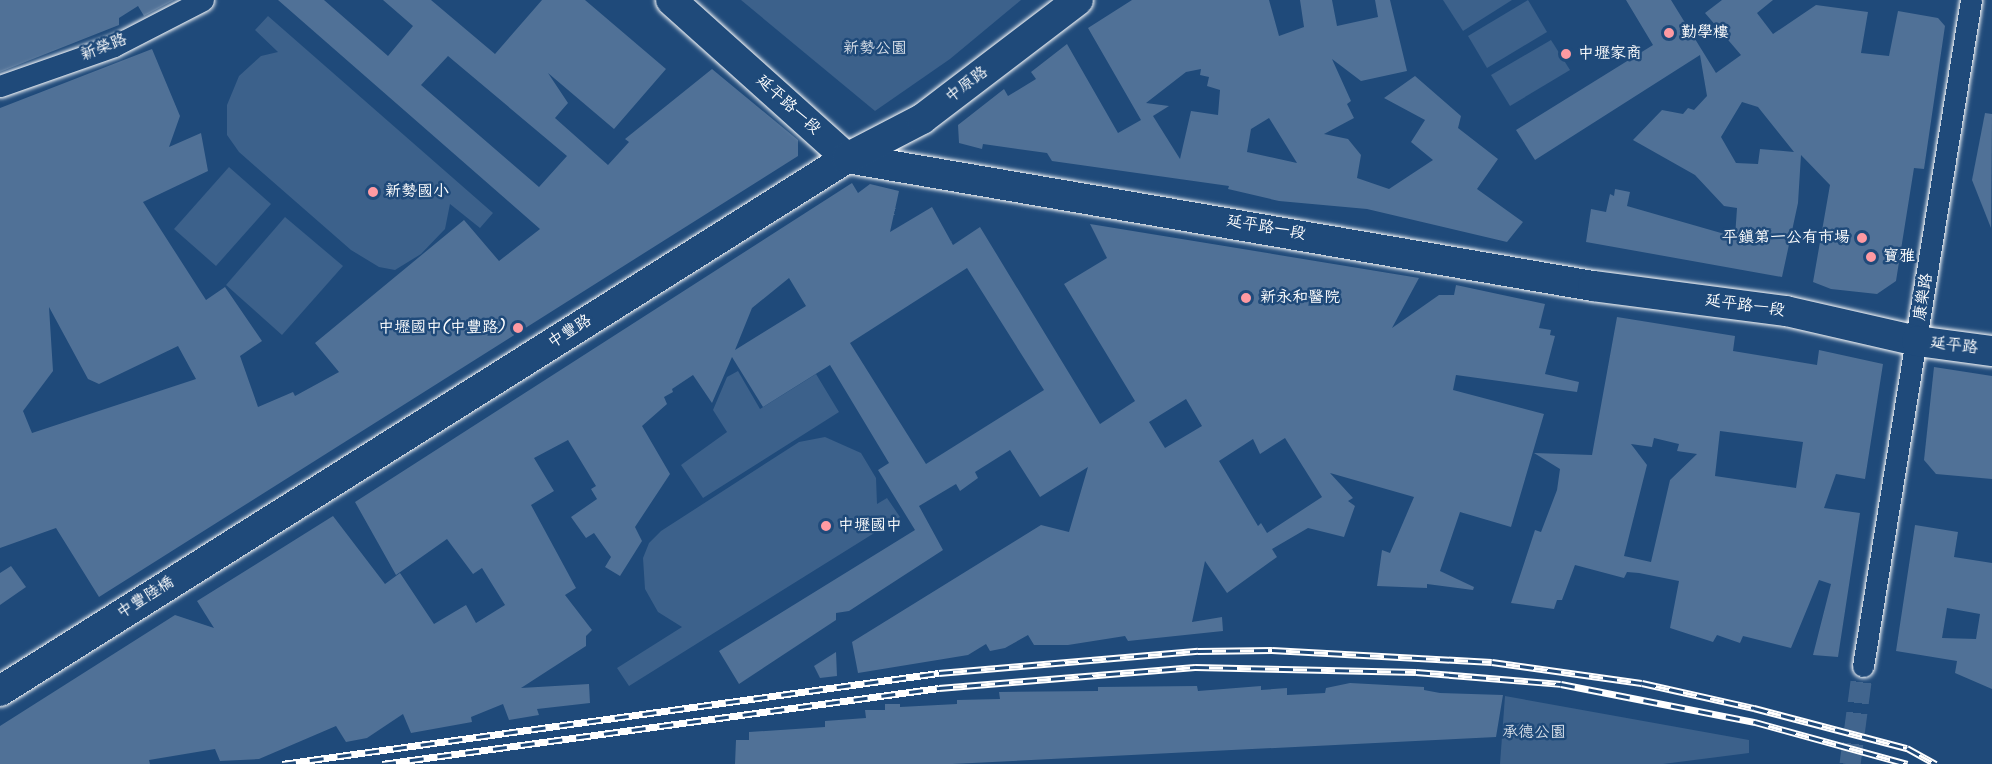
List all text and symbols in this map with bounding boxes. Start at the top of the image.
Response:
place label: 勤學樓 [1681,23,1729,43]
marker: 勤學樓 [1662,26,1676,40]
street label: 新榮路 [78,30,130,66]
park label: 新勢公園 [843,39,907,59]
place label: 中壢家商 [1578,44,1642,64]
marker: 中壢家商 [1559,47,1573,61]
street label: 中原路 [942,63,992,107]
street label: 延平路一段 [752,71,824,139]
place label: 新勢國小 [385,182,449,202]
marker: 新勢國小 [366,185,380,199]
street label: 延平路一段 [1225,212,1307,244]
place label: 平鎮第一公有市場 [1722,228,1850,248]
marker: 平鎮第一公有市場 [1855,231,1869,245]
place label: 寶雅 [1883,247,1915,267]
marker: 寶雅 [1864,250,1878,264]
street label: 康樂路 [1911,272,1937,322]
place label: 新永和醫院 [1260,288,1340,308]
marker: 新永和醫院 [1237,289,1255,307]
street label: 延平路一段 [1704,291,1786,321]
street label: 中豐路 [545,311,595,353]
place label: 中壢國中(中豐路) [378,318,506,338]
marker: 中壢國中(中豐路) [511,321,525,335]
street label: 延平路 [1929,334,1979,358]
place label: 中壢國中 [838,516,902,536]
marker: 中壢國中 [819,519,833,533]
street label: 中豐陸橋 [114,573,178,623]
park label: 承德公園 [1502,723,1566,743]

